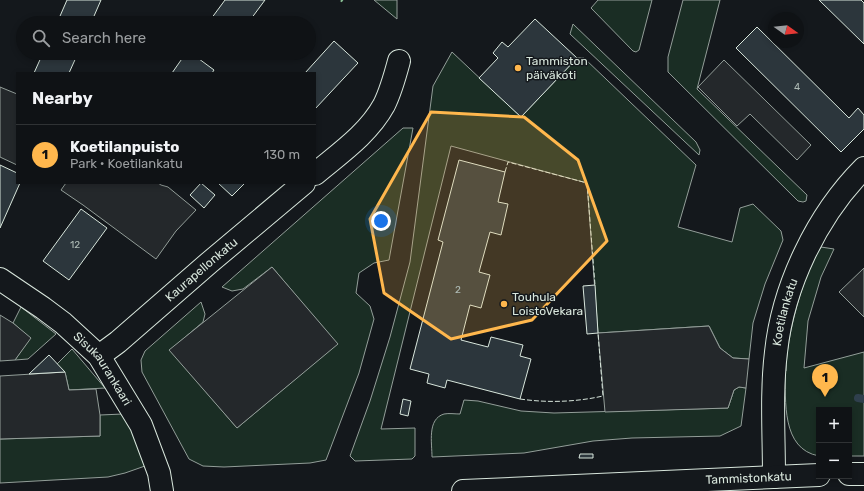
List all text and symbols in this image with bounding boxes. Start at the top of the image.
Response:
north arrow [768,12,804,48]
search box [16,16,316,60]
icon: search [30,27,52,49]
text: Search here [62,29,146,47]
place label: Tammiston päiväkoti [526,54,588,82]
marker: Tammiston päiväkoti [513,63,523,73]
house number: 4 [794,81,800,93]
text: Nearby [32,88,93,108]
text: Koetilanpuisto [70,138,179,156]
text: 1 [42,147,48,162]
text: 130 m [264,147,300,162]
text: Park · Koetilankatu [70,156,183,171]
your location [371,211,391,231]
street label: Kaurapellonkatu [163,235,240,305]
house number: 12 [70,239,80,251]
street label: Koetilankatu [770,276,800,347]
house number: 2 [455,284,461,296]
place label: Touhula LoistoVekara [512,290,583,318]
marker: Touhula LoistoVekara [499,299,509,309]
street label: Sisukaurankaari [71,329,135,408]
pin: 1 [812,364,838,397]
map controls [816,407,852,479]
button: + [816,407,852,443]
button: − [816,443,852,479]
street label: Tammistonkatu [705,469,792,487]

